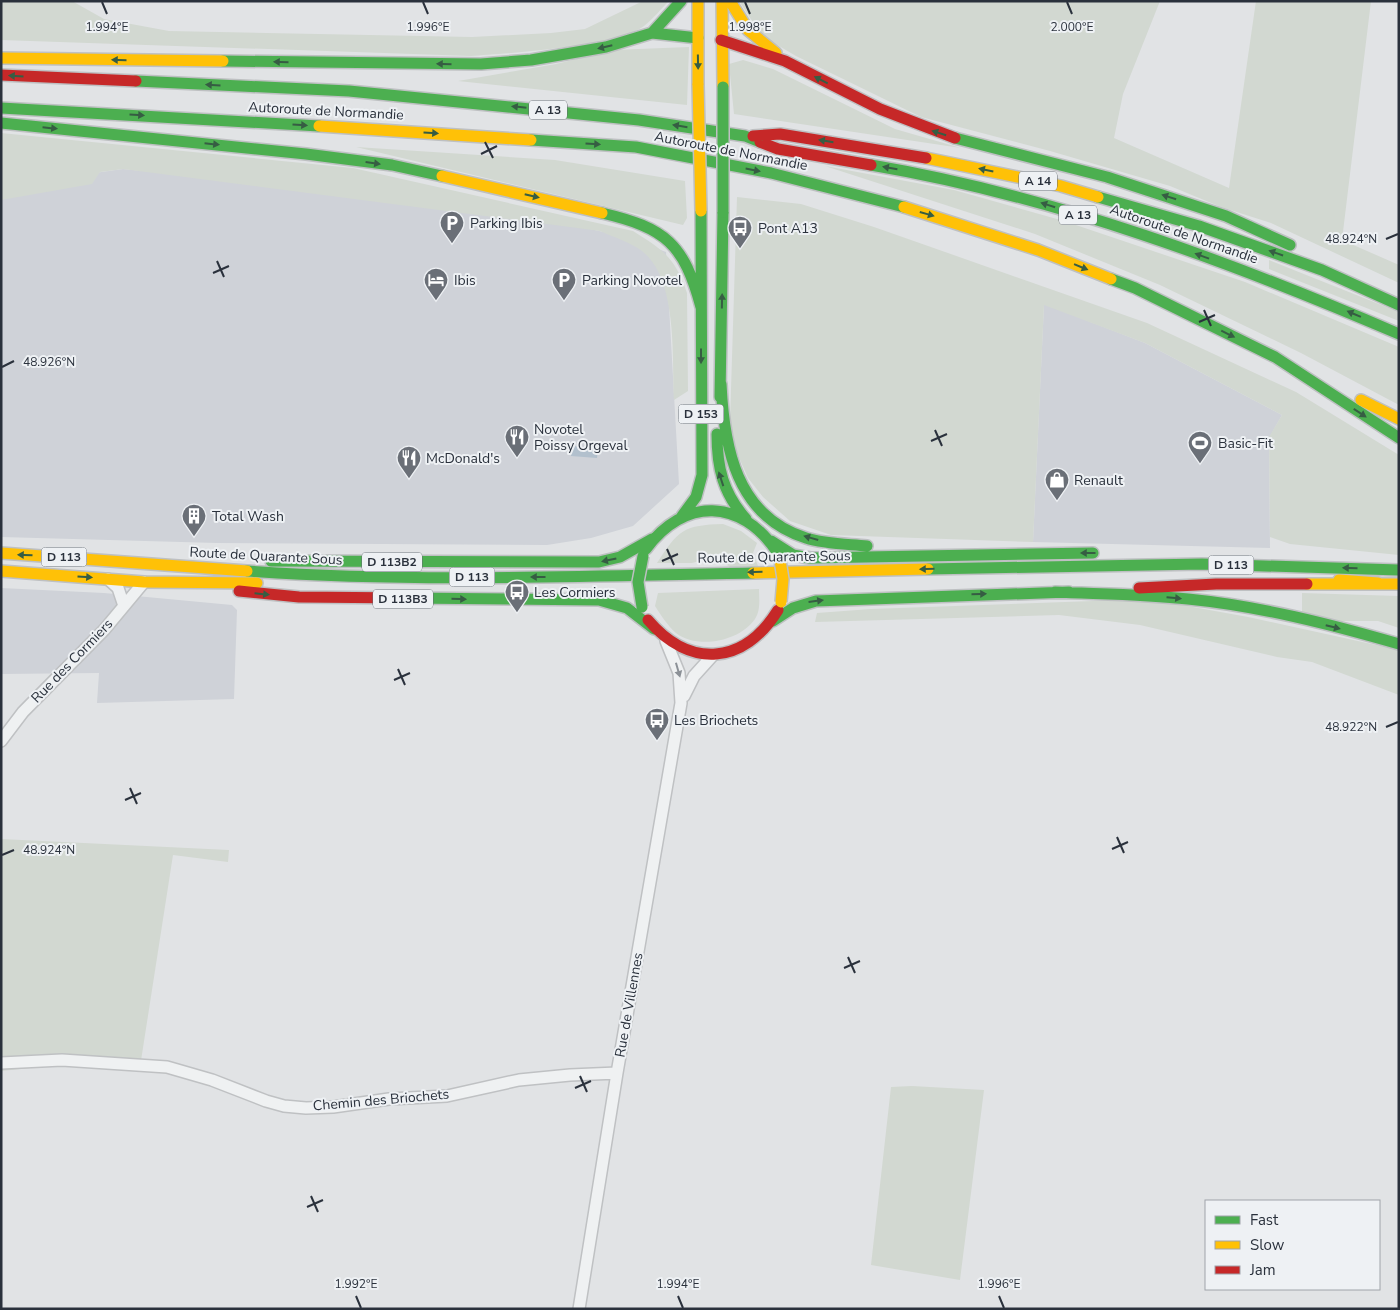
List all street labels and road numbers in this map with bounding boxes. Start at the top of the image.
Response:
street label: Autoroute de Normandie [248,97,404,125]
road number: A 13 [529,100,567,120]
street label: Autoroute de Normandie [653,127,809,175]
road number: A 14 [1019,172,1057,190]
street label: Autoroute de Normandie [1107,200,1261,268]
road number: A 13 [1059,206,1097,224]
road number: D 153 [678,404,724,424]
street label: Route de Quarante Sous [189,543,343,570]
street label: Route de Quarante Sous [697,546,851,568]
road number: D 113 [42,548,86,566]
road number: D 113B2 [362,552,422,572]
road number: D 113 [1208,556,1254,574]
road number: D 113 [450,568,494,586]
road number: D 113B3 [373,590,433,608]
street label: Rue des Cormiers [27,615,117,707]
street label: Rue de Villennes [610,951,648,1059]
street label: Chemin des Briochets [312,1085,450,1115]

